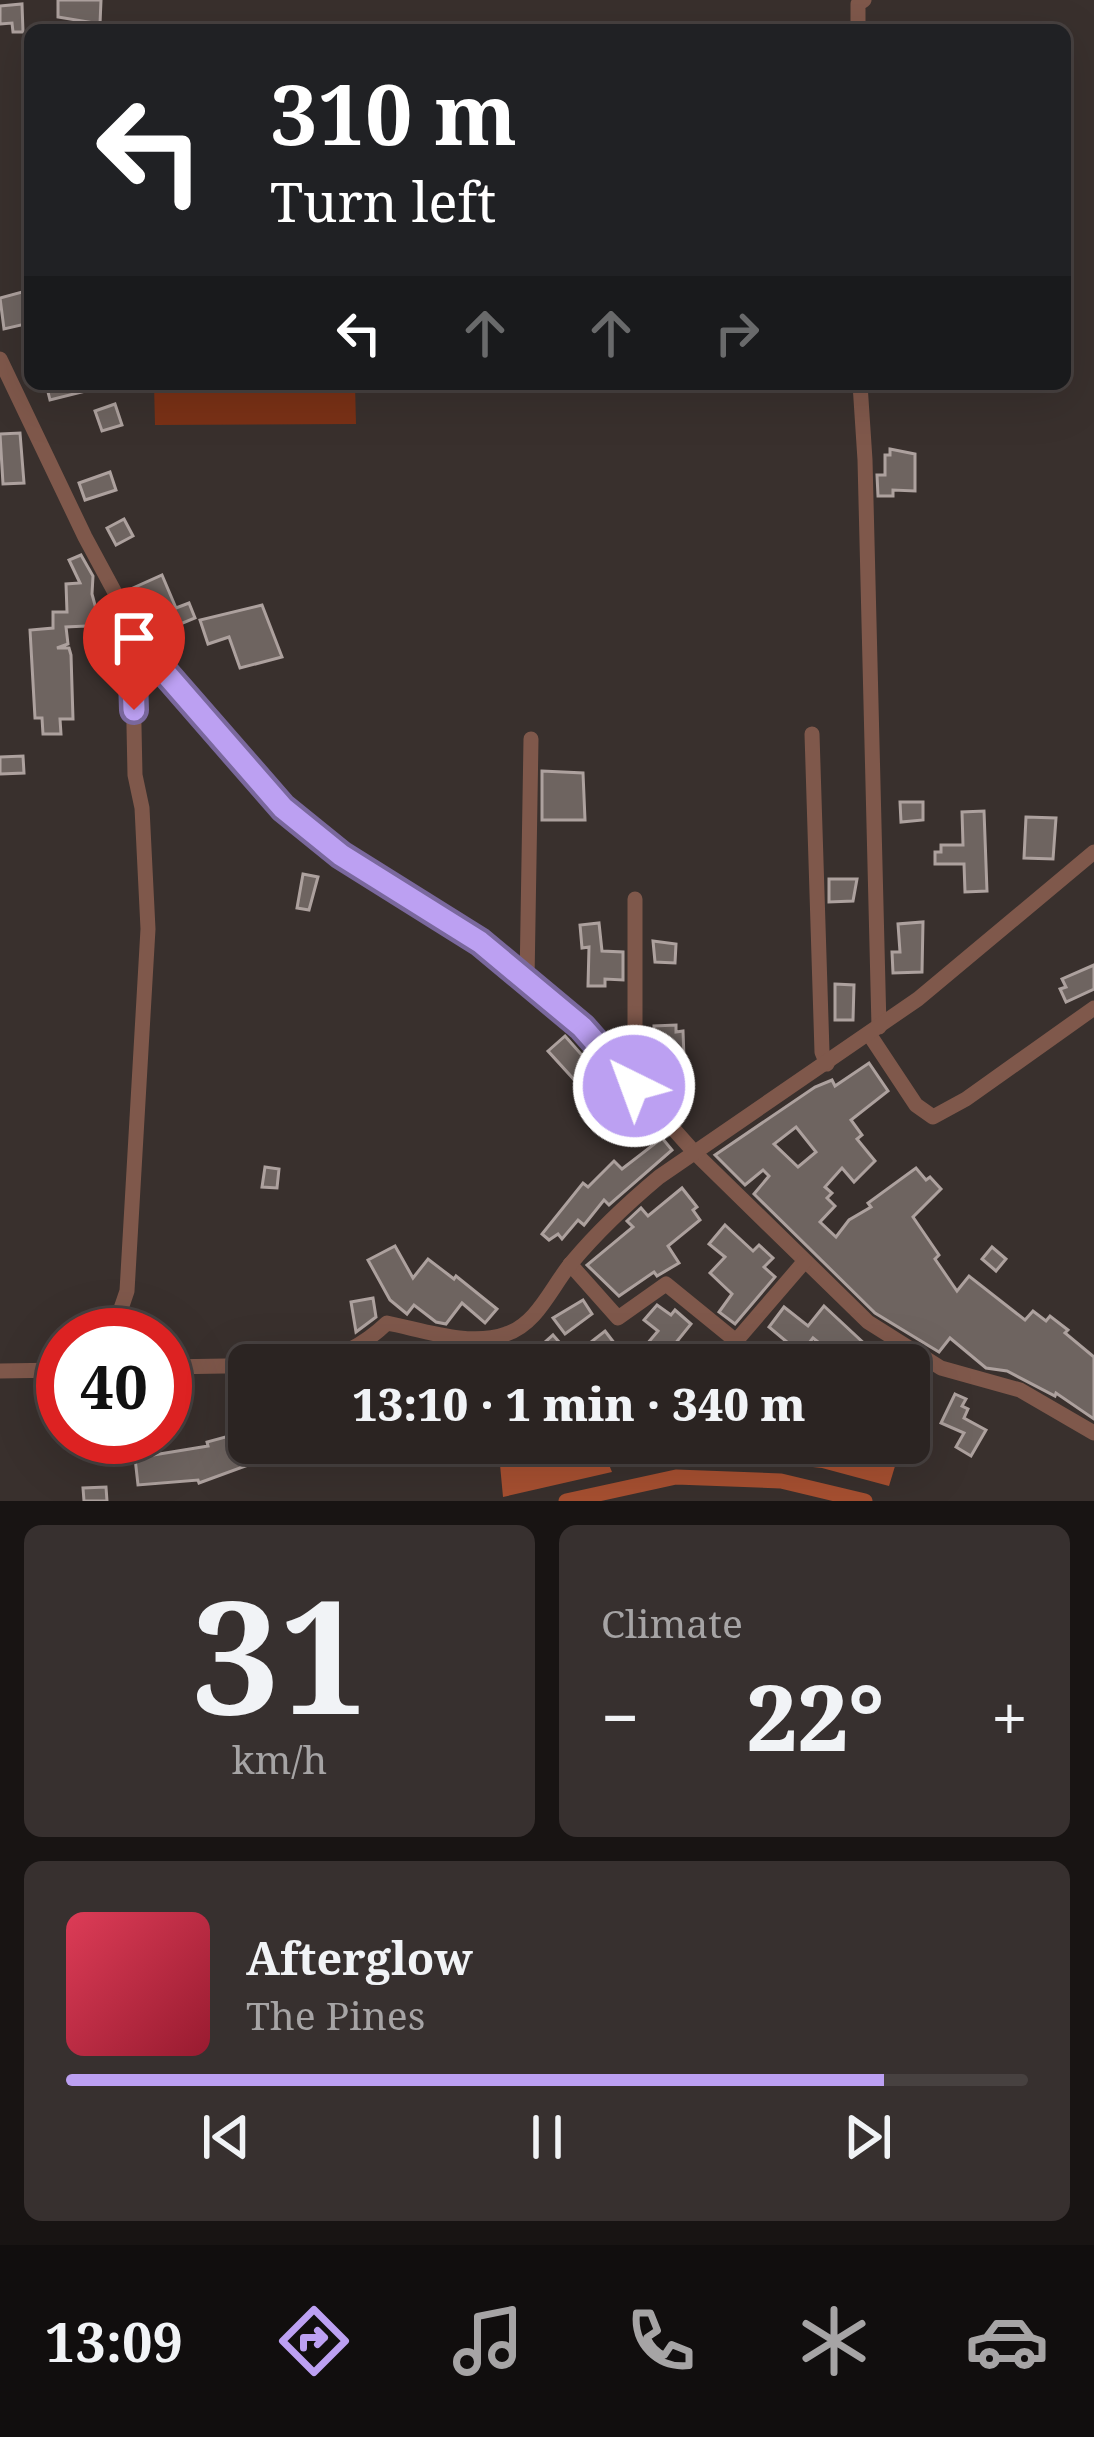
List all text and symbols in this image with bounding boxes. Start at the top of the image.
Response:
text: 310 m [270,55,517,170]
icon: left [72,72,228,228]
text: Turn left [270,164,496,238]
icon: left [326,300,392,366]
icon: ahead [452,300,518,366]
icon: ahead [578,300,644,366]
icon: right [704,300,770,366]
pin [83,587,185,710]
icon: arrive [101,605,167,671]
position arrow [571,1023,697,1149]
speed limit sign: 40 [36,1308,192,1464]
text: 13:10 · 1 min · 340 m [352,1373,806,1434]
text: 31 [191,1547,368,1760]
text: Climate [601,1596,743,1649]
text: 22° [746,1655,884,1777]
text: − [601,1671,639,1761]
text: + [991,1671,1028,1761]
text: km/h [232,1732,327,1785]
text: Afterglow [246,1927,473,1988]
text: The Pines [246,1988,425,2041]
icon: previous [193,2104,259,2170]
icon: pause [514,2104,580,2170]
icon: next [835,2104,901,2170]
icon: directions [272,2299,356,2383]
icon: music [446,2299,530,2383]
icon: phone [619,2299,703,2383]
icon: climate [792,2299,876,2383]
icon: car [965,2299,1049,2383]
text: 13:09 [45,2304,183,2378]

